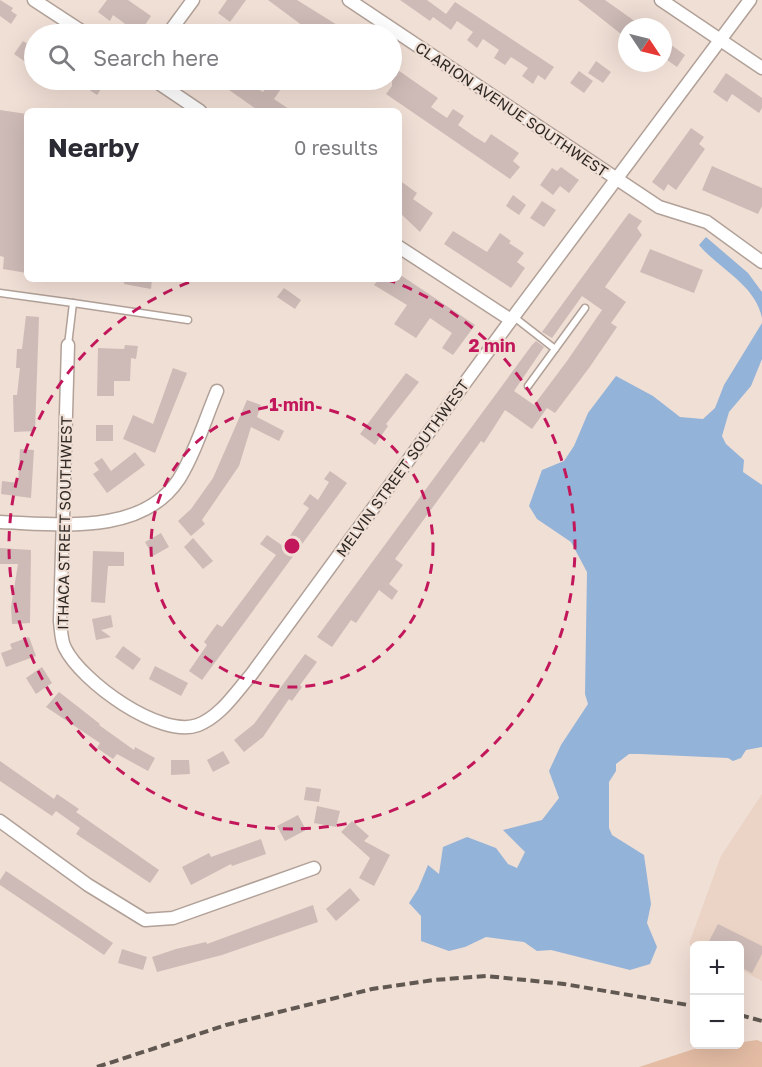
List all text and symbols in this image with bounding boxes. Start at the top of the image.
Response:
north arrow [618,18,672,72]
search box [24,24,402,90]
street label: CLARION AVENUE SOUTHWEST [412,38,612,180]
icon: search [45,41,78,74]
text: Search here [93,44,219,71]
text: Nearby [48,132,139,163]
text: 0 results [294,135,378,159]
text: 2 min [468,334,516,356]
street label: MELVIN STREET SOUTHWEST [332,376,472,560]
text: 1 min [269,393,315,415]
street label: ITHACA STREET SOUTHWEST [53,416,75,630]
centre of rings [282,536,302,556]
map controls [690,941,744,1049]
button: + [690,941,744,995]
button: − [690,995,744,1049]

